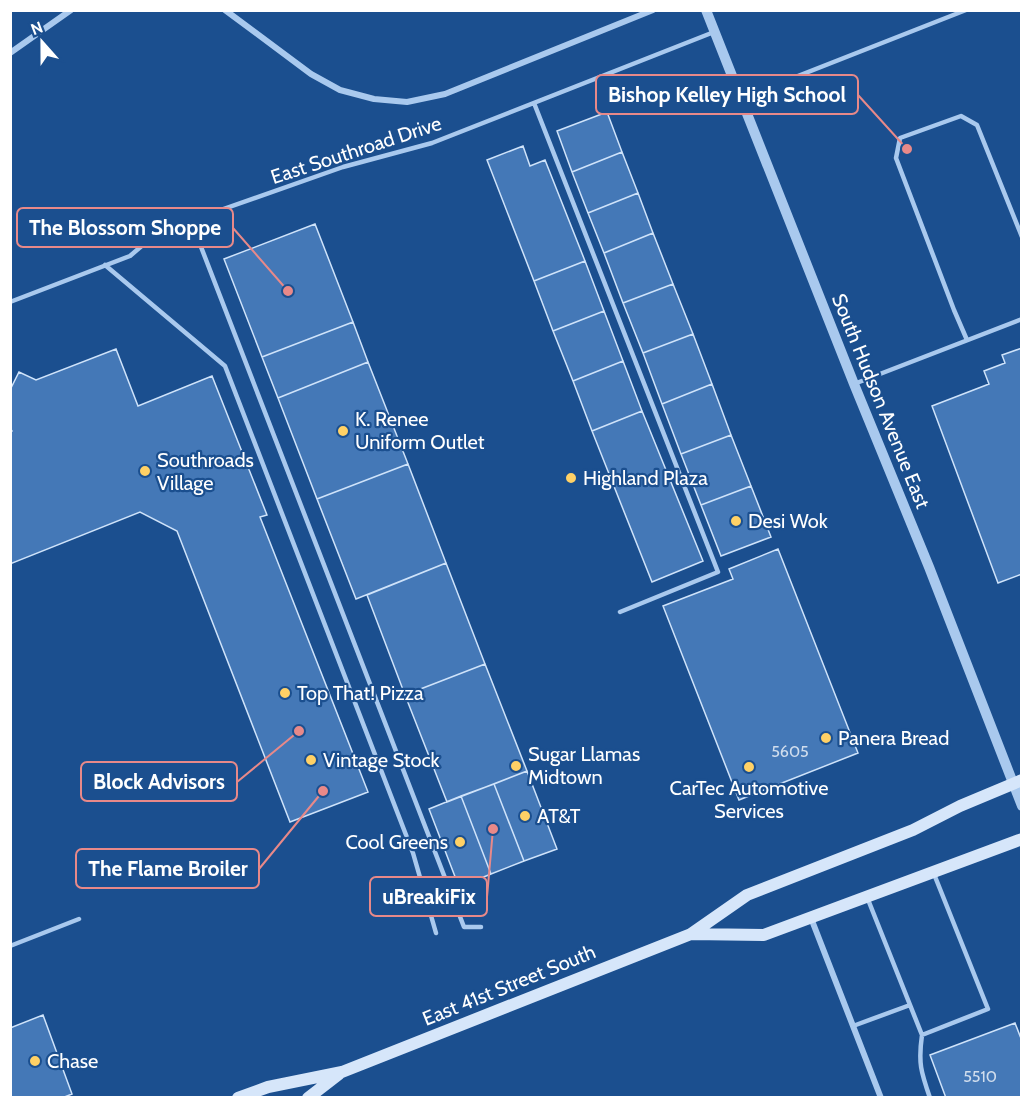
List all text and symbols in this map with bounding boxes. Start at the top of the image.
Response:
north arrow [12,12,72,72]
text: N [28,18,45,39]
callout: Bishop Kelley High School [596,75,858,114]
text: Bishop Kelley High School [608,82,846,107]
street label: East Southroad Drive [268,111,444,189]
callout: The Blossom Shoppe [17,208,233,247]
text: The Blossom Shoppe [29,215,221,240]
street label: South Hudson Avenue East [827,290,935,512]
place label: K. Renee Uniform Outlet [355,407,485,454]
marker: K. Renee Uniform Outlet [336,424,350,438]
place label: Southroads Village [157,448,254,495]
marker: Southroads Village [138,464,152,478]
place label: Highland Plaza [583,466,708,490]
marker: Highland Plaza [564,471,578,485]
place label: Desi Wok [748,509,828,533]
marker: Desi Wok [729,514,743,528]
place label: Top That! Pizza [297,681,424,705]
marker: Top That! Pizza [278,686,292,700]
place label: Panera Bread [838,726,949,750]
marker: Panera Bread [819,731,833,745]
place label: Sugar Llamas Midtown [528,742,640,789]
house number: 5605 [771,742,809,761]
place label: Vintage Stock [323,748,439,772]
marker: Vintage Stock [304,753,318,767]
marker: Sugar Llamas Midtown [509,759,523,773]
marker: CarTec Automotive Services [742,760,756,774]
callout: Block Advisors [81,762,237,801]
text: Block Advisors [93,769,225,794]
place label: CarTec Automotive Services [670,776,828,823]
place label: AT&T [537,804,581,828]
marker: AT&T [518,809,532,823]
place label: Cool Greens [345,830,448,854]
marker: Cool Greens [453,835,467,849]
callout: The Flame Broiler [76,849,259,888]
text: The Flame Broiler [88,856,248,881]
callout: uBreakiFix [370,877,487,916]
text: uBreakiFix [382,884,476,909]
street label: East 41st Street South [419,939,599,1031]
place label: Chase [47,1049,98,1073]
marker: Chase [28,1054,42,1068]
house number: 5510 [963,1067,997,1086]

